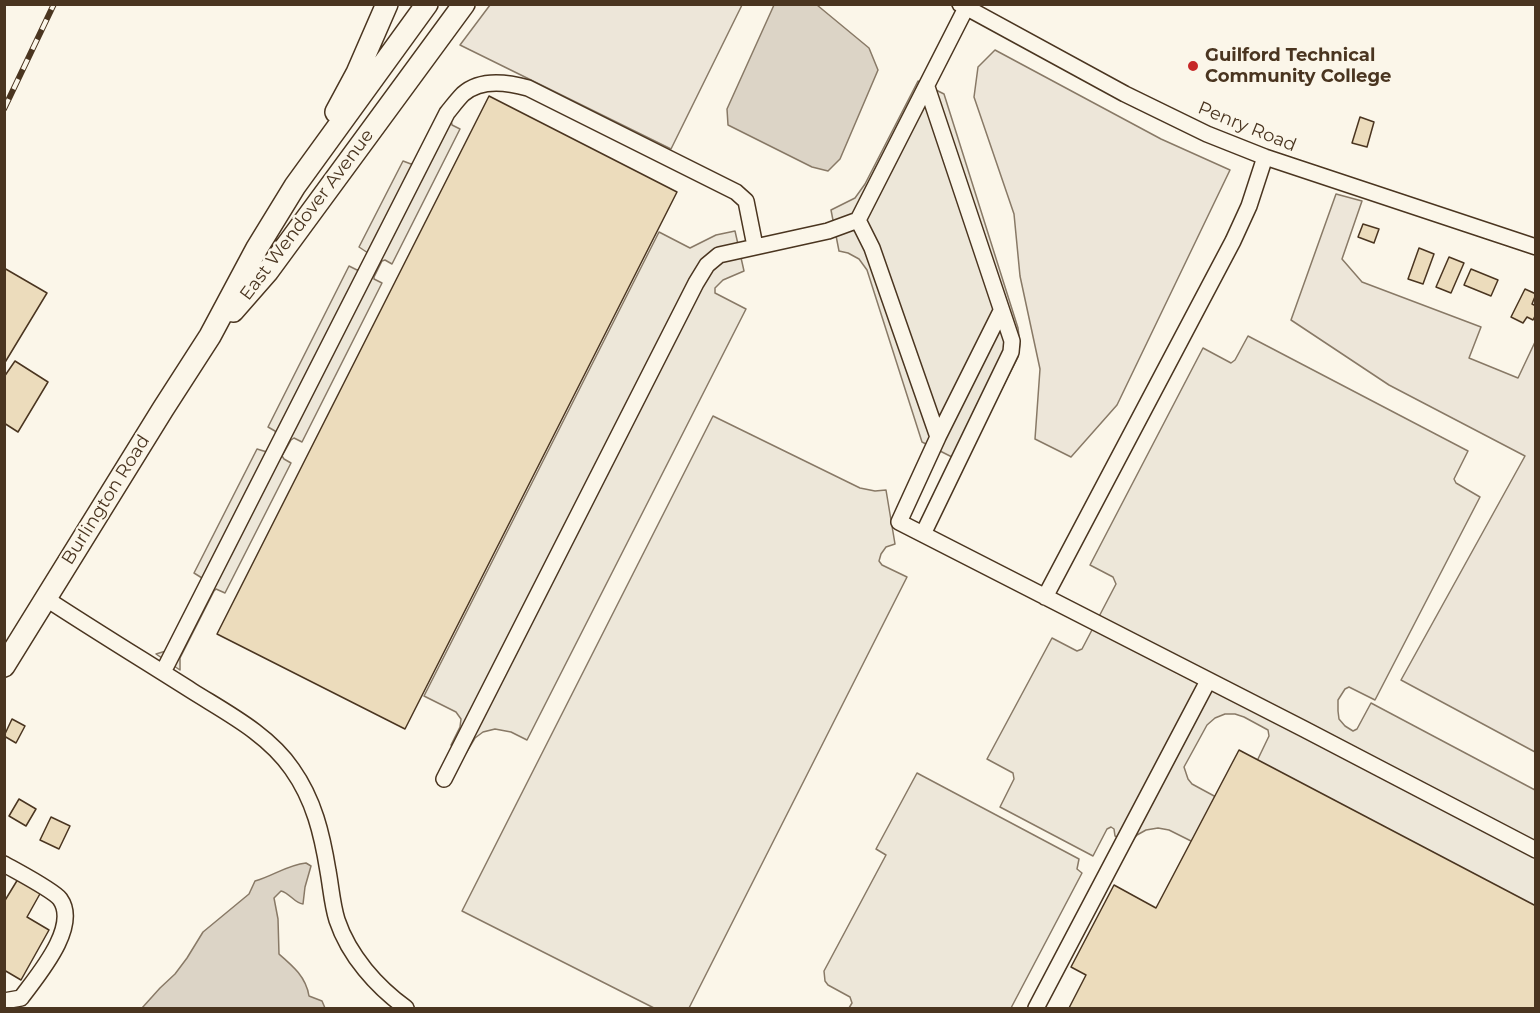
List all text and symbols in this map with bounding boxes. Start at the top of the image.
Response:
place label: Guilford Technical Community College [1205,45,1391,88]
marker: Guilford Technical Community College [1186,59,1200,73]
street label: Penry Road [1195,97,1299,157]
street label: East Wendover Avenue [236,125,378,305]
street label: Burlington Road [57,431,155,569]

